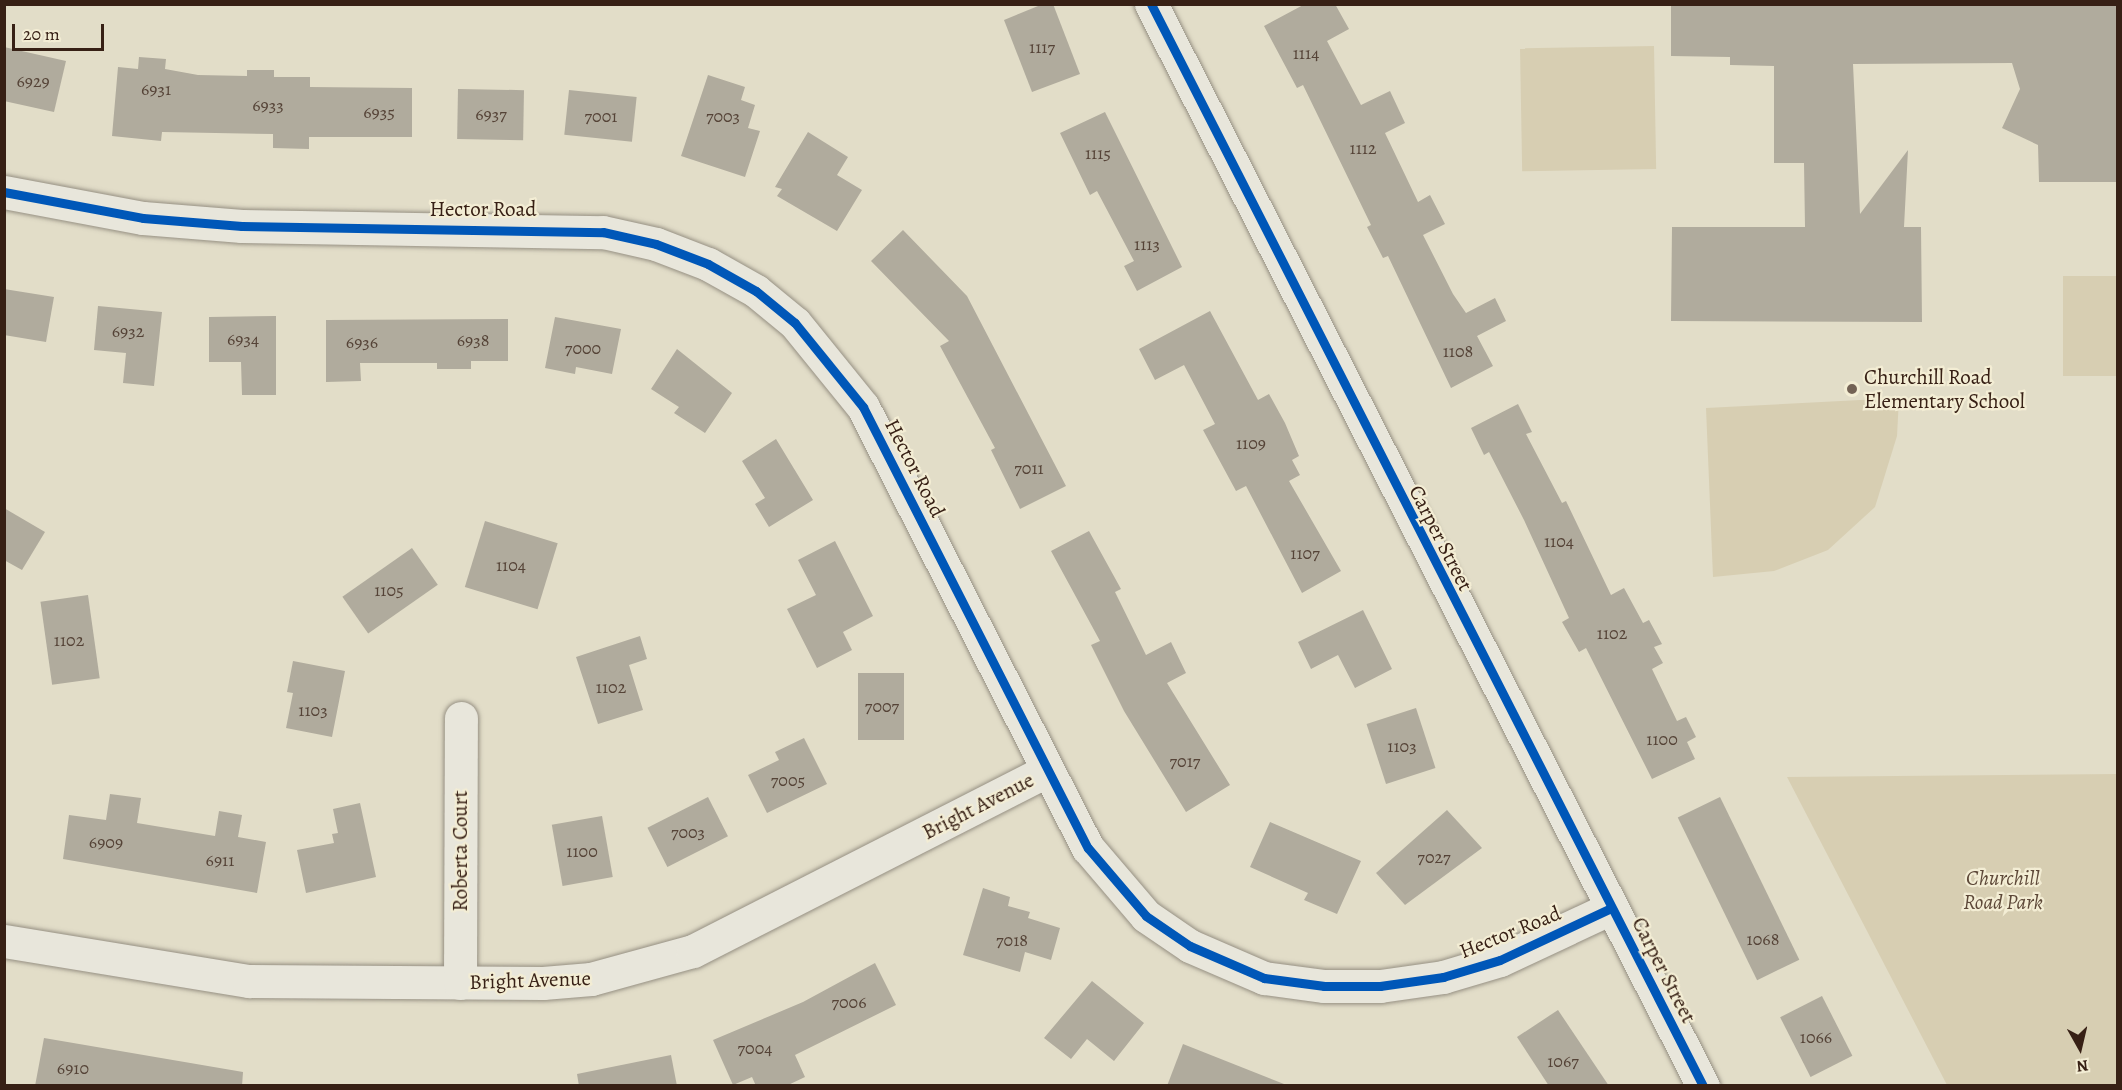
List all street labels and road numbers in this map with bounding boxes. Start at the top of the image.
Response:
street label: Hector Road [429,196,537,222]
street label: Hector Road [879,415,951,521]
street label: Carper Street [1404,481,1478,595]
street label: Bright Avenue [918,767,1038,845]
street label: Roberta Court [447,790,473,912]
street label: Hector Road [1456,900,1564,964]
street label: Carper Street [1627,913,1701,1027]
street label: Bright Avenue [469,965,591,995]

